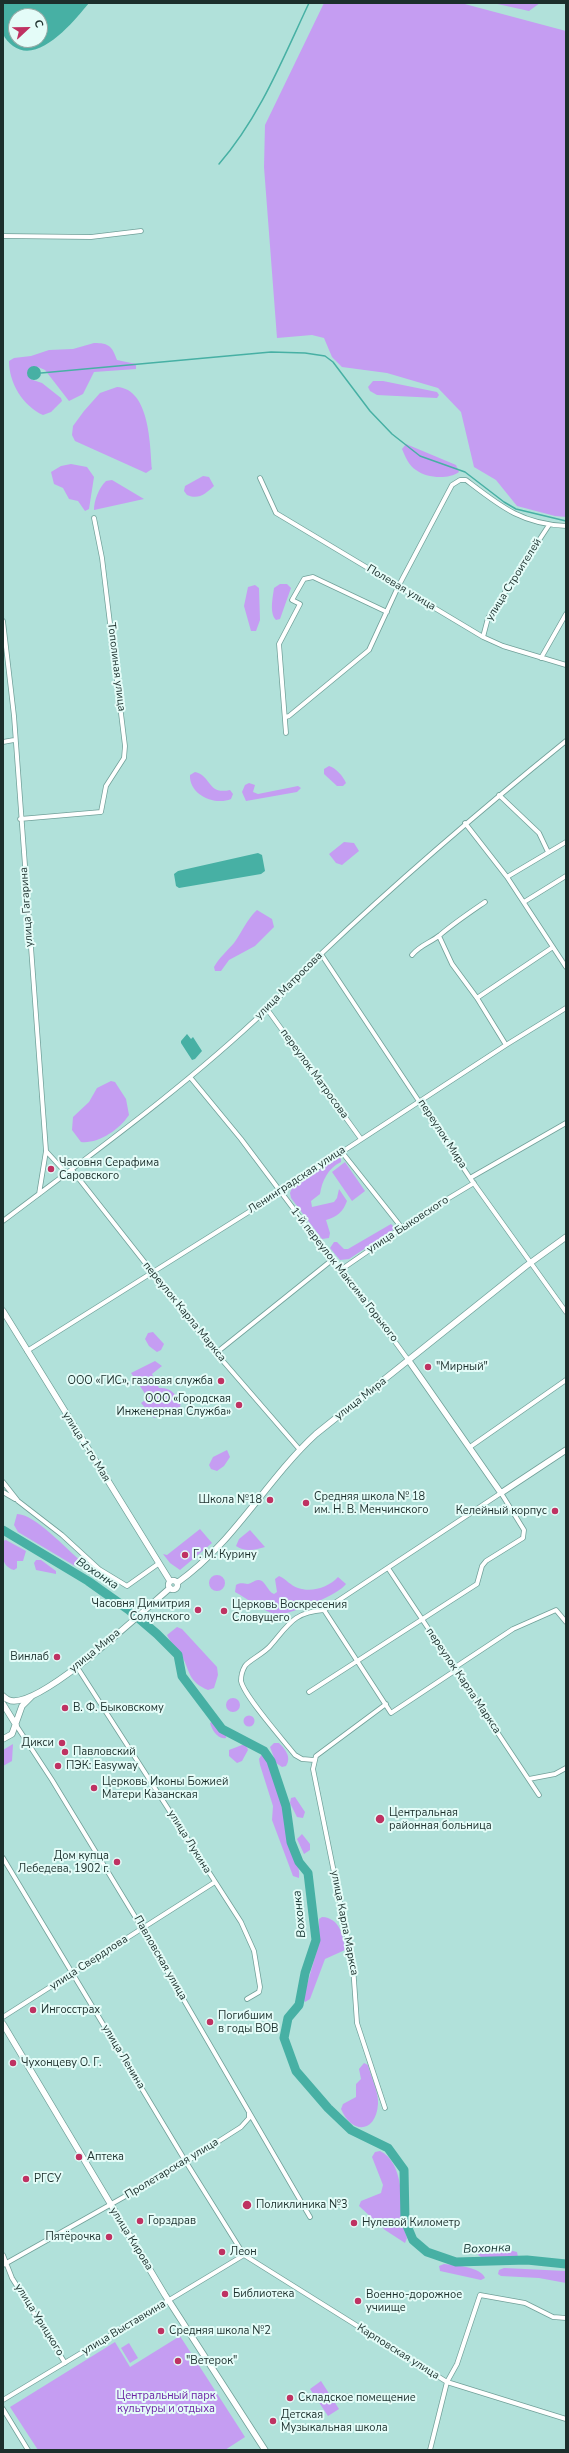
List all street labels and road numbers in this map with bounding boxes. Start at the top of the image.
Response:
street label: улица Строителей [483,536,545,624]
street label: Полевая улица [364,562,438,614]
street label: Тополиная улица [104,622,128,712]
street label: улица Гагарина [18,867,36,947]
street label: улица Матросова [253,950,325,1022]
street label: переулок Матросова [277,1027,351,1121]
street label: переулок Мира [415,1097,469,1171]
street label: Ленинградская улица [246,1144,348,1216]
street label: улица Быковского [365,1194,451,1256]
street label: 1-й переулок Максима Горького [287,1205,401,1345]
street label: переулок Карла Маркса [140,1259,228,1365]
street label: улица Мира [333,1375,389,1423]
street label: улица 1-го Мая [59,1410,113,1484]
street label: улица Мира [67,1626,123,1676]
street label: переулок Карла Маркса [423,1626,503,1736]
street label: улица Лукина [164,1808,214,1876]
street label: улица Карла Маркса [327,1869,361,1977]
street label: Павловская улица [130,1913,190,2003]
street label: улица Свердлова [47,1933,131,1993]
street label: улица Ленина [99,2022,147,2092]
street label: Пролетарская улица [123,2136,221,2202]
street label: улица Кирова [106,2205,156,2273]
street label: улица Урицкого [12,2281,66,2359]
street label: улица Выставкина [80,2298,168,2358]
street label: Карповская улица [354,2321,442,2383]

